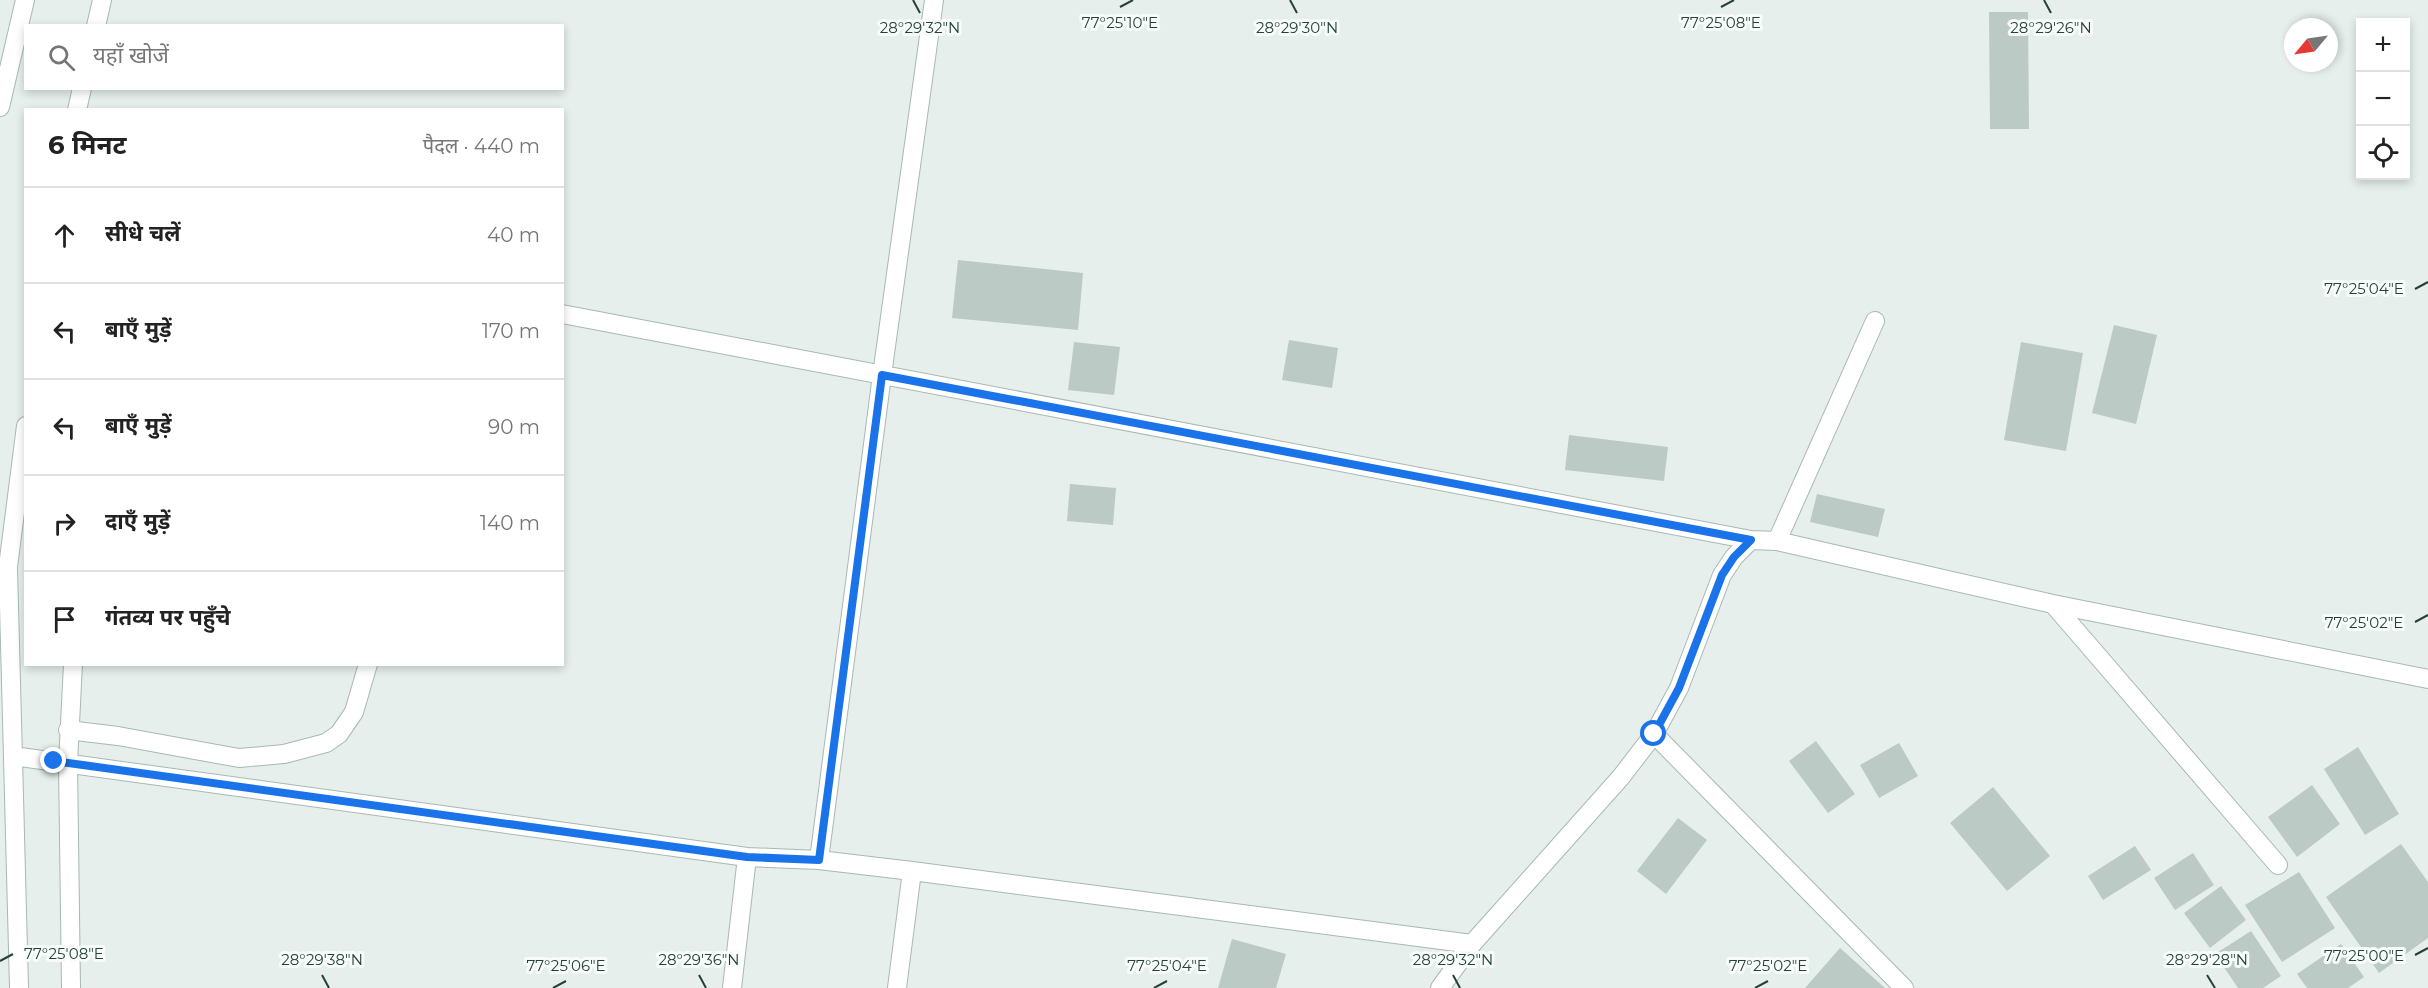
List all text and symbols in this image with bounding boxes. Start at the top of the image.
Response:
text: 77°25'10"E [1082,13,1158,32]
text: 77°25'08"E [1681,13,1761,32]
text: 28°29'32"N [880,18,960,37]
text: 28°29'30"N [1256,18,1338,37]
text: 28°29'26"N [2010,18,2092,37]
north arrow [2284,18,2338,72]
map controls [2356,18,2410,180]
button: + [2356,18,2410,72]
search box [24,24,564,90]
icon: search [45,41,78,74]
text: यहाँ खोजें [93,42,169,69]
button: − [2356,72,2410,126]
button: locate [2356,126,2410,180]
text: 6 मिनट [48,129,127,161]
text: पैदल · 440 m [423,134,540,158]
icon: ahead [48,219,81,252]
text: सीधे चलें [105,220,181,247]
text: 40 m [487,223,540,247]
text: 77°25'04"E [2324,279,2404,298]
icon: left [48,315,81,348]
text: बाएँ मुड़ें [105,316,172,343]
text: 170 m [482,319,540,343]
icon: left [48,411,81,444]
text: बाएँ मुड़ें [105,412,172,439]
text: 90 m [488,415,540,439]
icon: right [48,507,81,540]
text: दाएँ मुड़ें [105,508,170,535]
text: 140 m [480,511,540,535]
icon: arrive [48,603,81,636]
text: गंतव्य पर पहुँचे [105,604,231,631]
text: 77°25'02"E [2325,613,2403,632]
route start [1640,720,1666,746]
route end [40,747,66,773]
text: 77°25'08"E [24,944,104,963]
text: 77°25'00"E [2324,946,2404,965]
text: 28°29'38"N [281,950,363,969]
text: 28°29'36"N [658,950,740,969]
text: 28°29'32"N [1413,950,1493,969]
text: 28°29'28"N [2166,950,2248,969]
text: 77°25'06"E [526,956,606,975]
text: 77°25'04"E [1127,956,1207,975]
text: 77°25'02"E [1729,956,1807,975]

